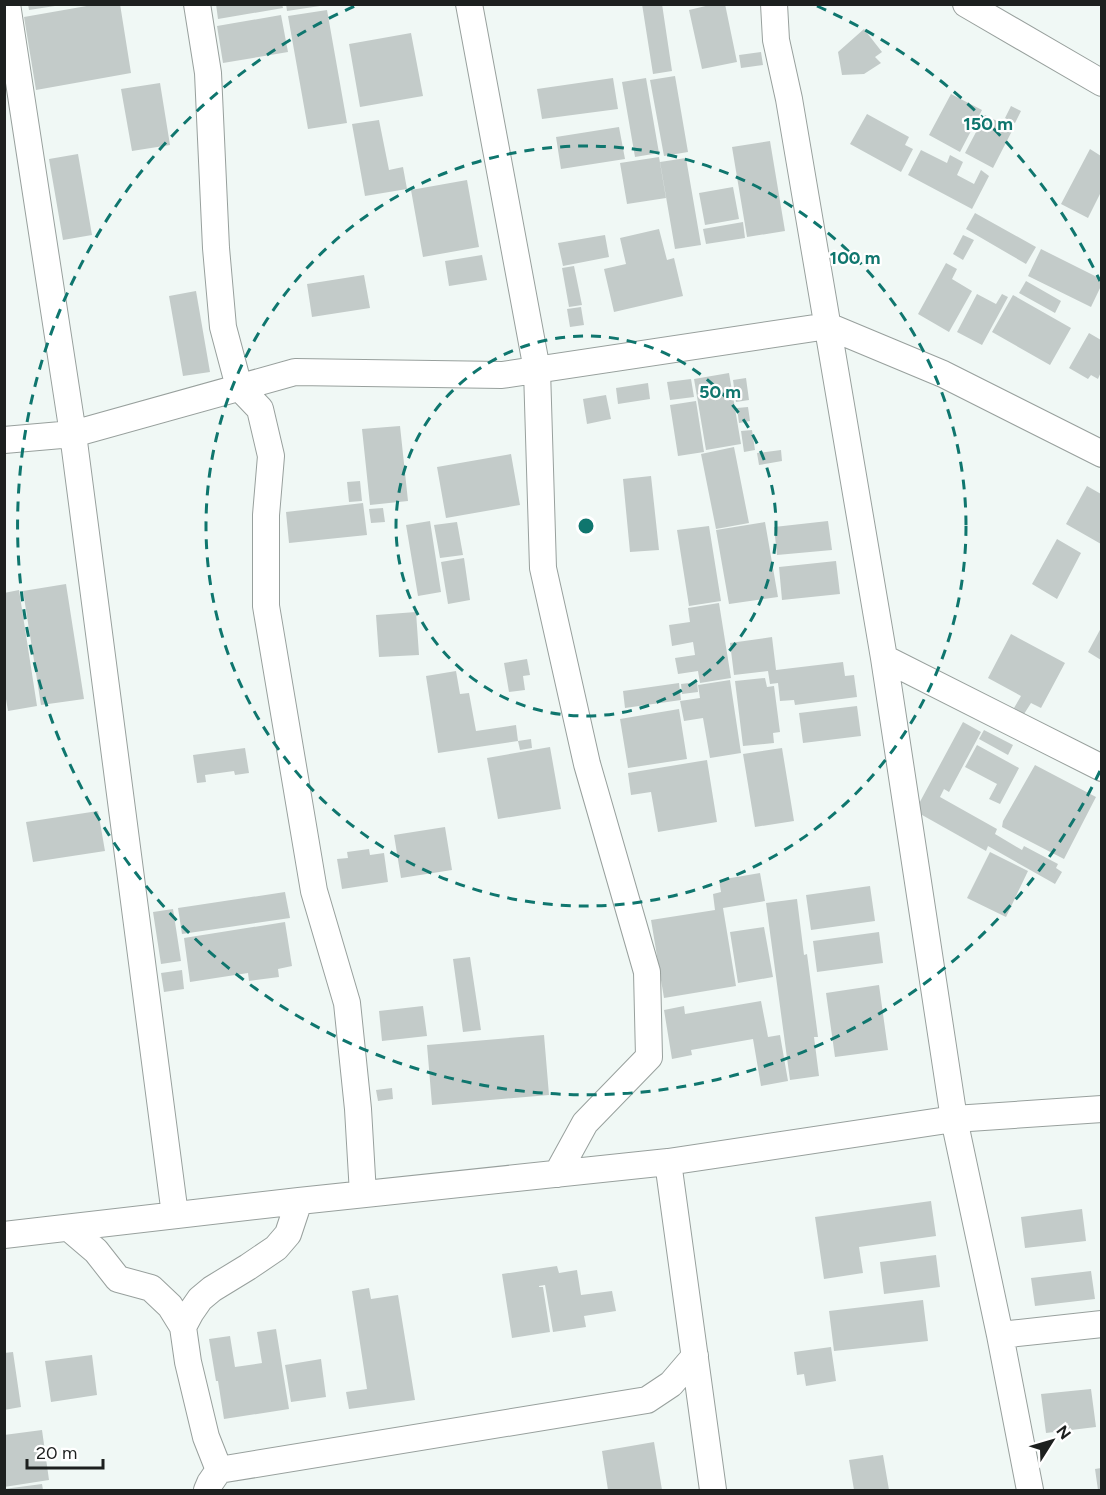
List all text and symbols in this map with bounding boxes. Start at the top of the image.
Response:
text: 150 m [963,113,1013,135]
text: 100 m [830,247,880,269]
text: 50 m [699,381,741,403]
centre of rings [576,516,596,536]
north arrow [1022,1411,1082,1471]
text: N [1052,1422,1075,1443]
scale bar [27,1432,104,1470]
text: 20 m [36,1442,77,1464]

